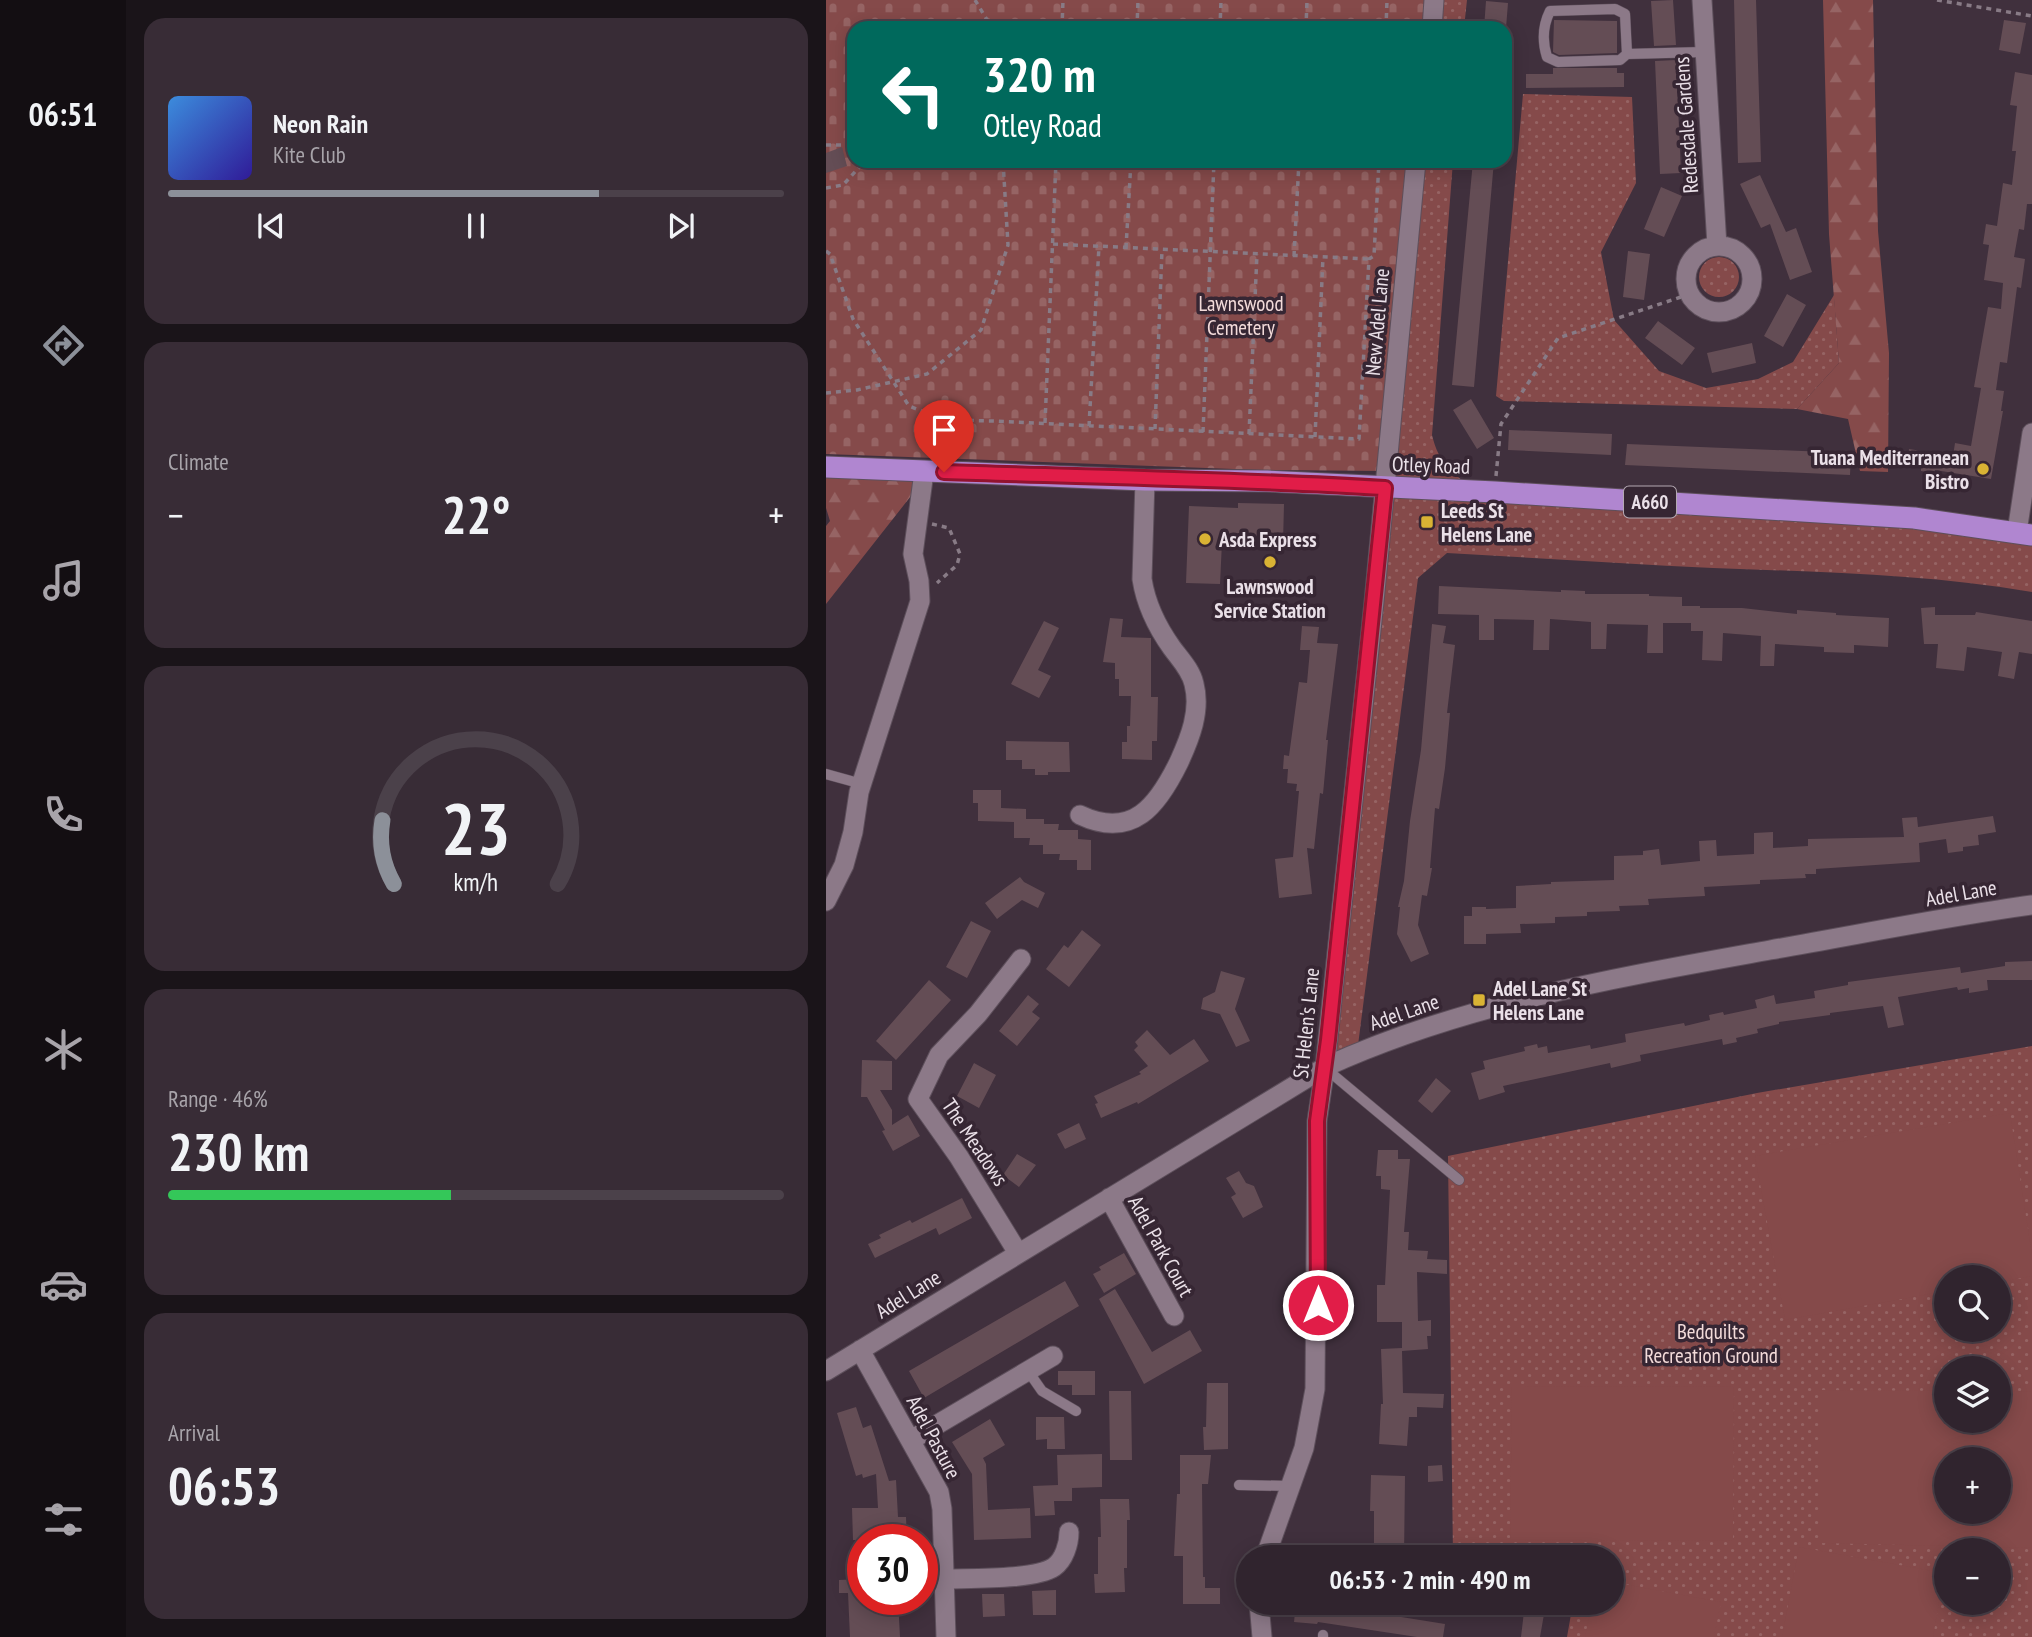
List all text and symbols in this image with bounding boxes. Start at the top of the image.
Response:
text: 320 m [983,42,1096,106]
icon: left [868,49,959,140]
street label: Redesdale Gardens [1668,56,1704,194]
text: 06:51 [28,93,98,135]
text: Otley Road [983,104,1102,146]
text: Neon Rain [273,107,368,140]
text: Kite Club [273,140,346,169]
icon: previous [252,207,290,245]
icon: pause [457,207,495,245]
icon: next [662,207,700,245]
street label: New Adel Lane [1359,267,1395,377]
park label: Lawnswood Cemetery [1199,290,1283,341]
icon: directions [39,321,88,370]
pin [914,400,974,472]
icon: arrive [925,411,963,449]
place label: Tuana Mediterranean Bistro [1811,444,1969,495]
text: Climate [168,447,229,476]
street label: Otley Road [1392,450,1470,480]
marker: Tuana Mediterranean Bistro [1975,461,1991,477]
text: 22° [442,481,510,548]
road number: A660 [1624,486,1676,517]
text: − [168,490,184,539]
text: + [768,490,784,539]
place label: Leeds St Helens Lane [1441,497,1532,548]
marker: Leeds St Helens Lane [1419,514,1435,530]
place label: Asda Express [1218,526,1317,553]
marker: Asda Express [1197,531,1213,547]
marker: Lawnswood Service Station [1262,554,1278,570]
icon: music [39,556,88,605]
place label: Lawnswood Service Station [1214,573,1326,624]
text: 23 [441,781,511,875]
icon: phone [39,790,88,839]
text: km/h [454,866,498,898]
street label: Adel Lane [1923,873,1999,913]
street label: St Helen's Lane [1287,966,1325,1080]
place label: Adel Lane St Helens Lane [1492,975,1587,1026]
street label: Adel Lane [1366,988,1442,1036]
marker: Adel Lane St Helens Lane [1471,992,1487,1008]
icon: climate [39,1025,88,1074]
text: Range · 46% [168,1084,268,1113]
street label: The Meadows [936,1093,1014,1191]
text: 230 km [168,1118,309,1185]
street label: Adel Park Court [1122,1191,1200,1301]
icon: car [39,1260,88,1309]
street label: Adel Lane [870,1264,946,1324]
map controls [1934,1265,2011,1615]
button: search [1934,1265,2011,1342]
position arrow [1281,1268,1355,1342]
park label: Bedquilts Recreation Ground [1644,1318,1778,1369]
button: layers [1934,1356,2011,1433]
street label: Adel Pasture [901,1391,967,1483]
text: Arrival [168,1418,220,1447]
button: + [1934,1447,2011,1524]
text: 06:53 [168,1452,280,1519]
icon: filters [39,1495,88,1544]
speed limit sign: 30 [847,1524,938,1615]
button: − [1934,1538,2011,1615]
text: 06:53 · 2 min · 490 m [1330,1563,1530,1596]

